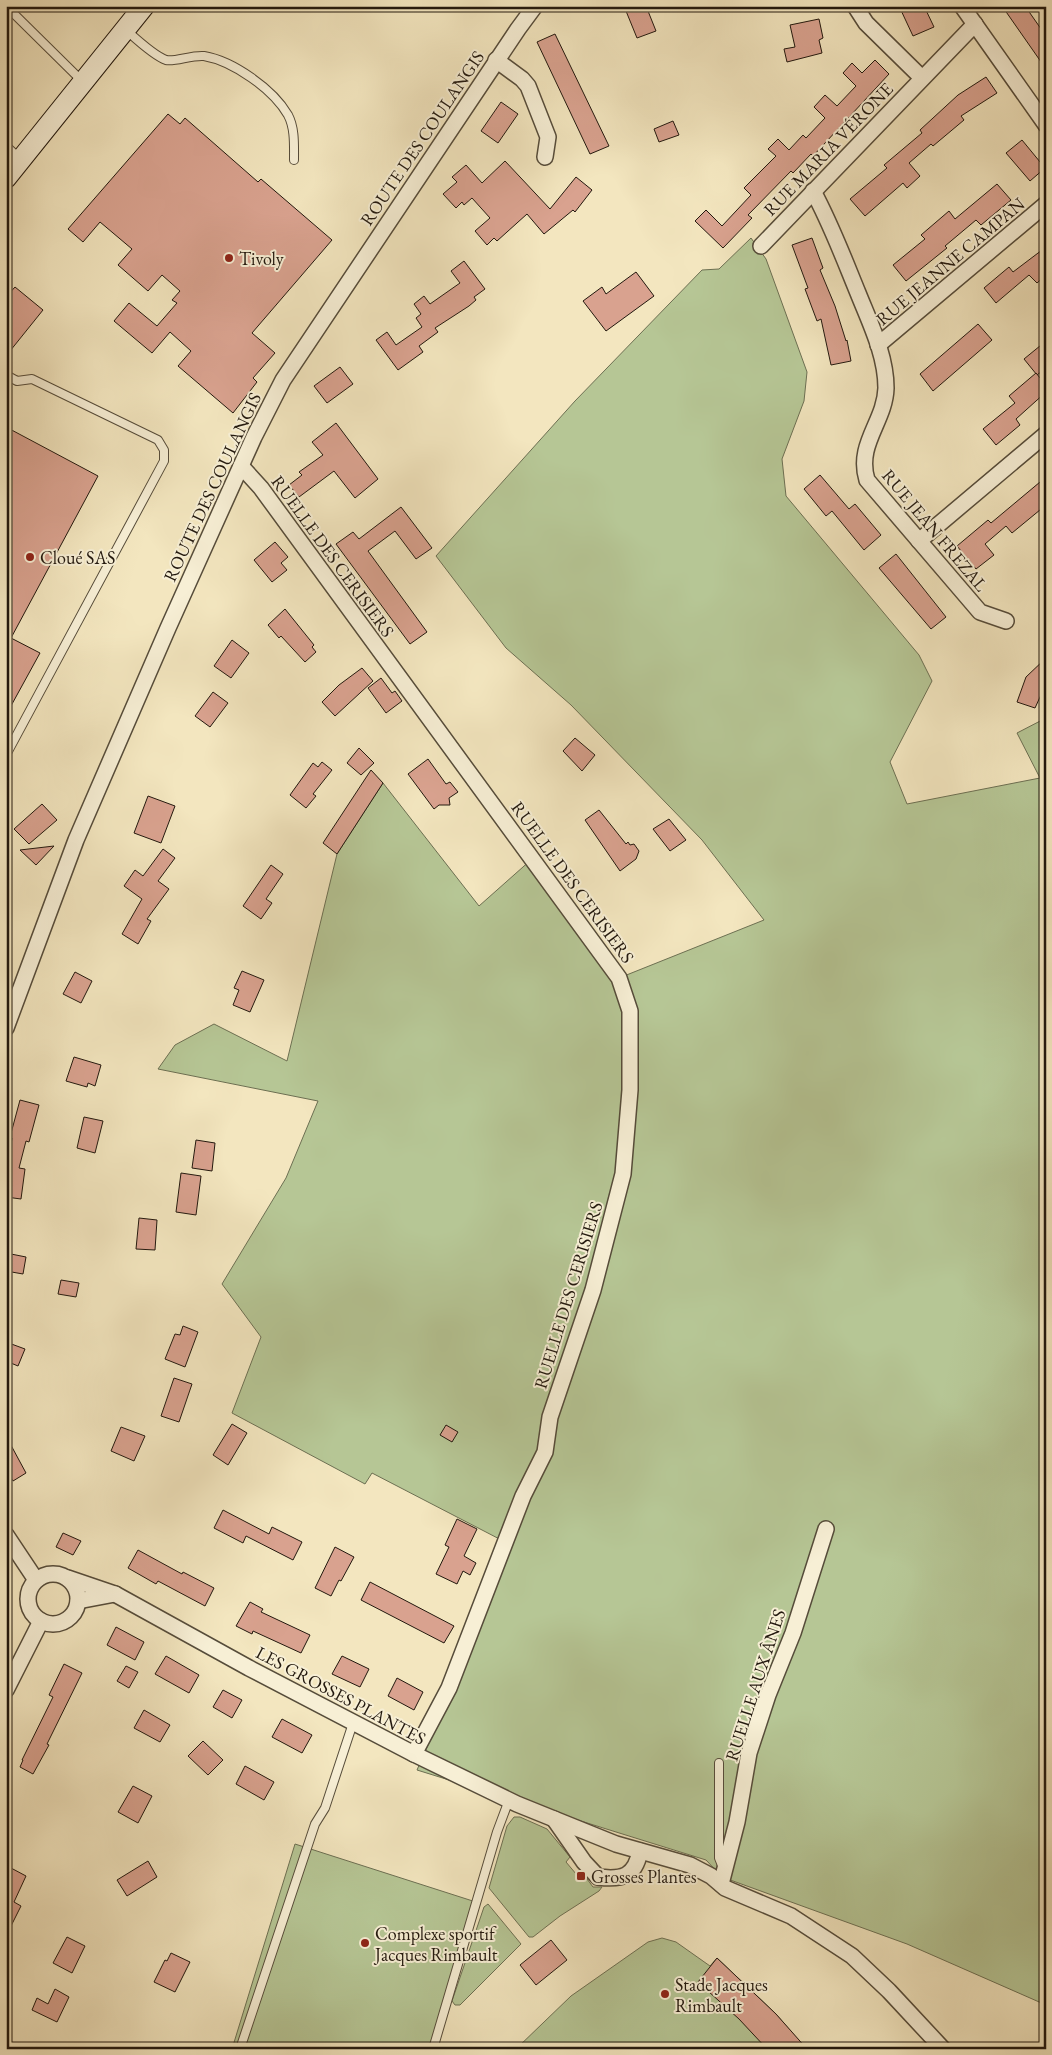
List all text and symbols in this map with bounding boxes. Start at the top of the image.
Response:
street label: ROUTE DES COULANGIS [355,46,489,230]
street label: RUE MARIA VÉRONE [758,77,898,221]
street label: RUE JEANNE CAMPAN [871,192,1030,330]
place label: Tivoly [239,247,284,270]
marker: Tivoly [223,252,235,264]
street label: ROUTE DES COULANGIS [158,389,266,585]
street label: RUE JEAN FREZAL [877,464,993,596]
street label: RUELLE DES CERISIERS [267,471,399,641]
place label: Cloué SAS [40,546,115,569]
marker: Cloué SAS [24,551,36,563]
street label: RUELLE DES CERISIERS [507,797,639,967]
street label: RUELLE DES CERISIERS [529,1199,607,1391]
street label: RUELLE AUX ÂNES [720,1606,790,1764]
street label: LES GROSSES PLANTES [252,1640,430,1750]
place label: Grosses Plantes [591,1865,697,1888]
marker: Grosses Plantes [575,1870,587,1882]
place label: Complexe sportif Jacques Rimbault [373,1922,498,1966]
marker: Complexe sportif Jacques Rimbault [359,1937,371,1949]
place label: Stade Jacques Rimbault [675,1973,768,2017]
marker: Stade Jacques Rimbault [659,1988,671,2000]

